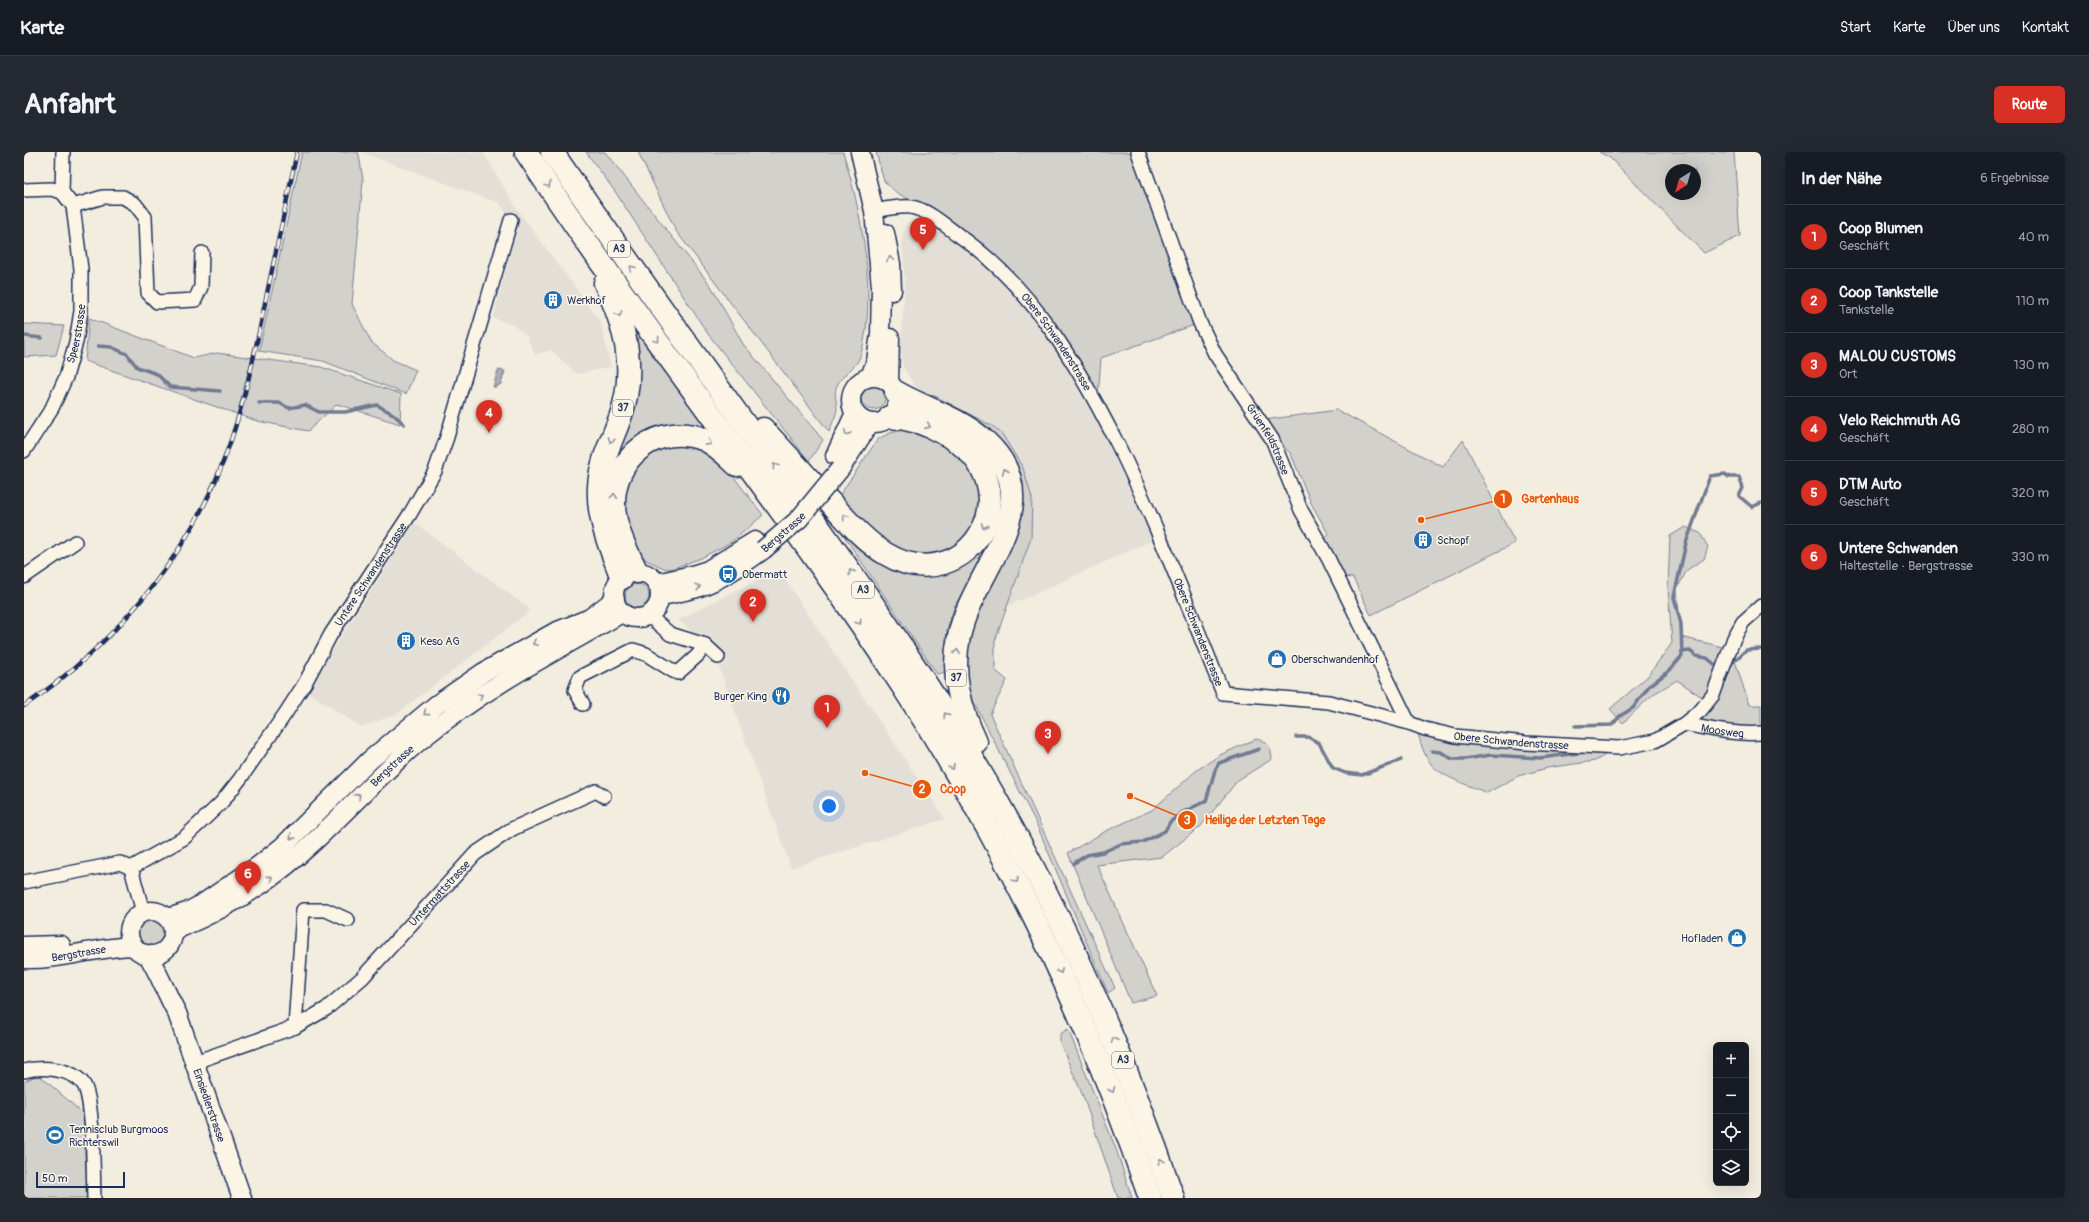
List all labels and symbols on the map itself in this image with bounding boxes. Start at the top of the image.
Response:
north arrow [1665,164,1701,200]
one-way arrow [543,180,550,187]
pin: 5 [910,217,936,250]
road number: A3 [608,241,630,257]
one-way arrow [886,256,895,262]
one-way arrow [630,265,637,272]
building icon: Werkhof [542,289,564,311]
street label: Obere Schwandenstrasse [1019,290,1095,393]
place label: Werkhof [567,294,606,307]
street label: Speerstrasse [64,303,88,365]
one-way arrow [614,311,622,318]
one-way arrow [652,336,660,343]
pin: 4 [476,400,502,433]
road number: 37 [613,400,633,416]
street label: Grüenfeldstrasse [1244,401,1293,477]
one-way arrow [924,421,931,429]
one-way arrow [844,429,852,436]
one-way arrow [608,437,616,444]
one-way arrow [705,438,712,445]
one-way arrow [772,463,780,470]
one-way arrow [1002,467,1010,474]
callout: Gartenhaus [1493,487,1587,511]
text: 1 [1501,492,1505,507]
text: Gartenhaus [1521,492,1579,507]
one-way arrow [610,493,619,499]
street label: Bergstrasse [758,509,809,555]
one-way arrow [842,515,849,522]
street label: Untere Schwandenstrasse [332,520,409,628]
one-way arrow [981,522,989,529]
building icon: Schopf [1412,529,1434,551]
place label: Schopf [1437,534,1470,547]
bus stop icon: Obermatt [717,563,739,585]
place label: Obermatt [742,568,788,581]
one-way arrow [848,569,856,576]
street label: Obere Schwandenstrasse [1171,576,1226,689]
road number: A3 [852,582,874,598]
one-way arrow [695,583,702,592]
pin: 2 [740,589,766,622]
one-way arrow [855,618,862,625]
building icon: Keso AG [395,630,417,652]
place label: Keso AG [420,635,460,648]
one-way arrow [532,638,539,646]
shop icon: Oberschwandenhof [1266,648,1288,670]
one-way arrow [952,649,961,655]
place label: Oberschwandenhof [1291,653,1380,666]
road number: 37 [946,670,966,686]
restaurant icon: Burger King [770,685,792,707]
place label: Burger King [714,690,767,703]
one-way arrow [476,693,483,701]
pin: 1 [814,695,840,728]
one-way arrow [423,708,430,715]
one-way arrow [943,712,951,719]
pin: 3 [1035,721,1061,754]
street label: Moosweg [1700,721,1745,740]
street label: Obere Schwandenstrasse [1453,729,1569,752]
street label: Bergstrasse [368,742,417,789]
one-way arrow [948,763,955,770]
callout: Coop [912,777,974,801]
text: 2 [919,782,926,797]
text: Coop [940,782,966,797]
one-way arrow [353,793,361,801]
your location [819,796,839,816]
callout: Heilige der Letzten Tage [1177,808,1334,832]
text: 3 [1184,813,1191,828]
text: Heilige der Letzten Tage [1205,813,1326,828]
one-way arrow [289,833,297,840]
street label: Untermattstrasse [406,857,473,929]
pin: 6 [235,861,261,894]
one-way arrow [266,876,273,883]
one-way arrow [1011,876,1019,884]
shop icon: Hofladen [1726,927,1748,949]
place label: Hofladen [1681,932,1723,945]
street label: Bergstrasse [51,942,107,964]
one-way arrow [1055,966,1063,974]
one-way arrow [1111,1036,1119,1043]
road number: A3 [1112,1052,1134,1068]
street label: Einsiedlerstrasse [191,1067,228,1144]
one-way arrow [1107,1087,1115,1094]
place label: Tennisclub Burgmoos Richterswil [69,1123,168,1149]
sports icon: Tennisclub Burgmoos Richterswil [44,1124,66,1146]
one-way arrow [1157,1158,1165,1165]
scale bar [36,1170,125,1189]

